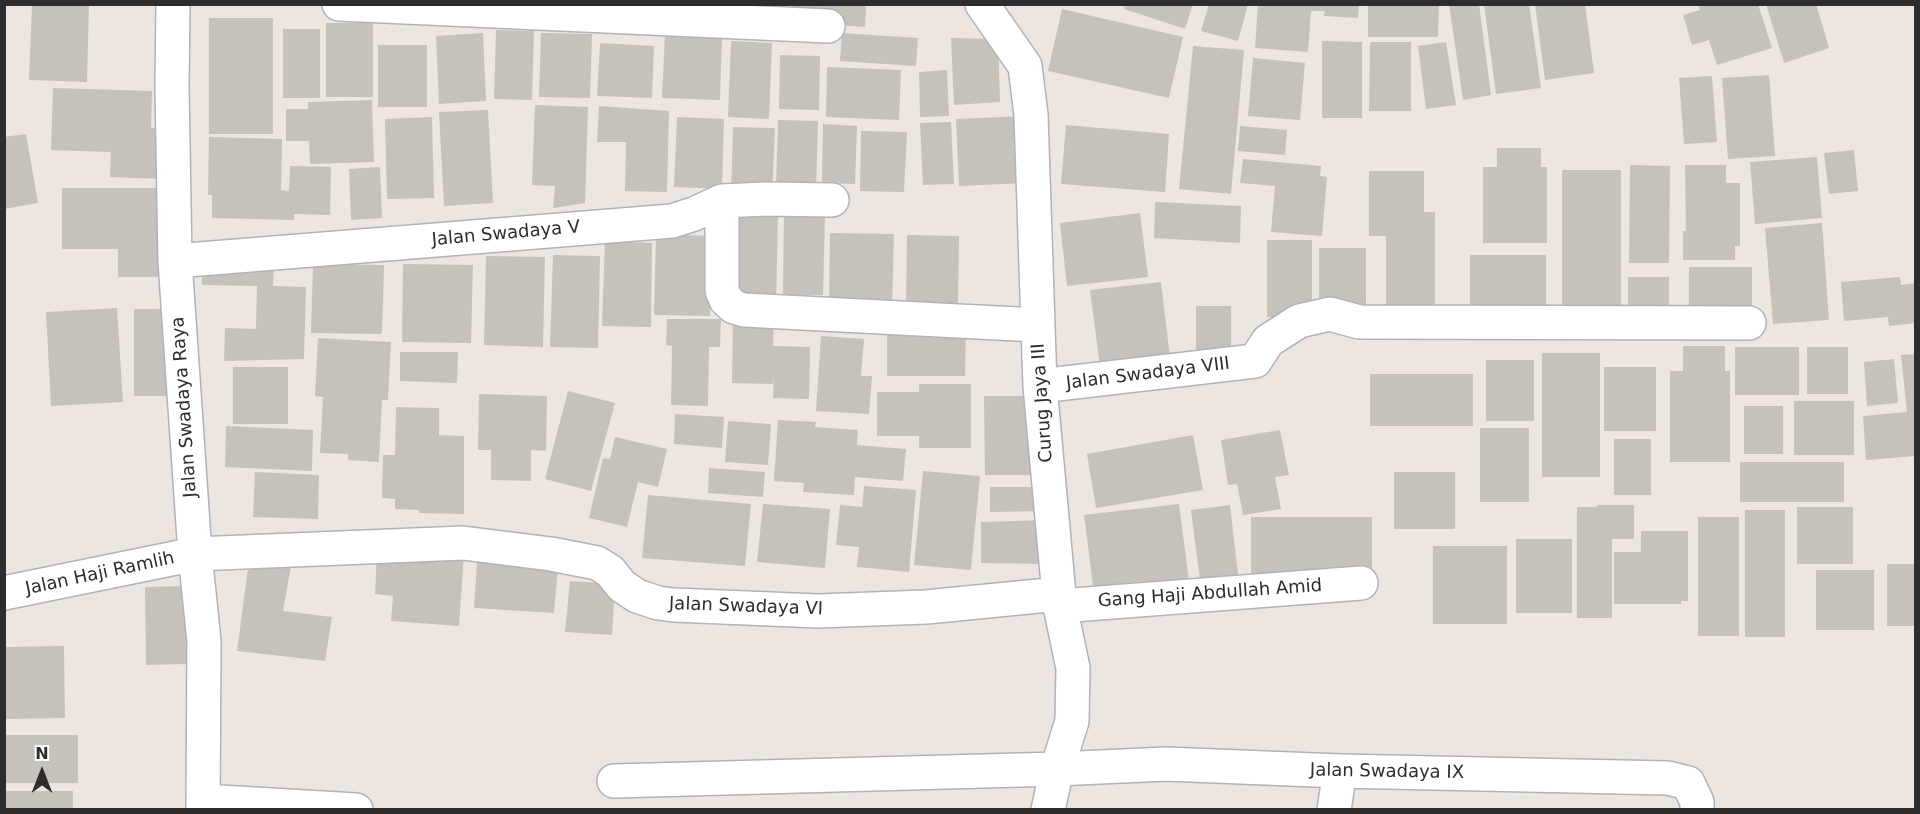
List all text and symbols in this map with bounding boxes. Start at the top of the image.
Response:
street label: Jalan Swadaya V [431,217,581,251]
street label: Jalan Swadaya Raya [168,316,202,498]
street label: Curug Jaya III [1028,343,1058,463]
street label: Jalan Swadaya VIII [1065,353,1231,395]
street label: Jalan Haji Ramlih [23,548,177,600]
street label: Gang Haji Abdullah Amid [1097,575,1323,613]
street label: Jalan Swadaya VI [669,594,823,620]
north arrow [12,742,72,802]
text: N [35,744,49,763]
street label: Jalan Swadaya IX [1310,760,1464,784]

